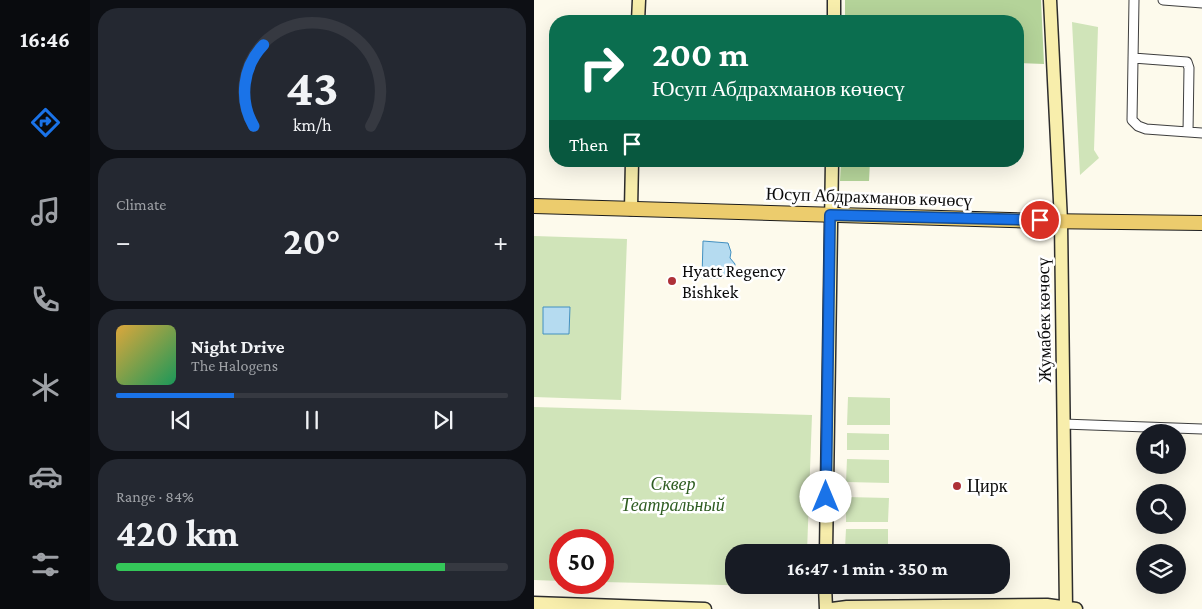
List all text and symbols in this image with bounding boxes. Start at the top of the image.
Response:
text: 16:46 [20,27,70,52]
icon: right [569,35,634,100]
text: 200 m [652,35,749,74]
text: 43 [286,58,338,116]
text: Юсуп Абдрахманов көчөсү [652,76,905,101]
icon: directions [28,105,63,140]
text: km/h [293,115,332,135]
icon: arrive [618,130,646,158]
text: Then [569,134,608,155]
street label: Юсуп Абдрахманов көчөсү [765,183,973,211]
icon: music [28,194,63,229]
text: Climate [116,196,166,213]
pin [1019,199,1061,241]
icon: arrive [1026,206,1054,234]
text: 20° [283,220,341,262]
text: − [116,226,131,257]
text: + [493,226,508,257]
street label: Жумабек көчөсү [1033,257,1055,383]
place label: Hyatt Regency Bishkek [682,261,786,302]
marker: Hyatt Regency Bishkek [666,275,678,287]
icon: phone [28,282,63,317]
text: Night Drive [191,336,284,357]
text: The Halogens [191,357,278,374]
icon: climate [28,370,63,405]
icon: previous [167,406,195,434]
icon: pause [298,406,326,434]
icon: next [429,406,457,434]
map controls [1136,424,1186,594]
button: sound [1136,424,1186,474]
icon: car [28,459,63,494]
position arrow [799,470,851,522]
park label: Сквер Театральный [621,474,725,515]
place label: Цирк [967,476,1008,496]
marker: Цирк [951,480,963,492]
button: search [1136,484,1186,534]
text: Range · 84% [116,488,194,505]
text: 420 km [116,512,239,554]
speed limit sign: 50 [549,529,614,594]
button: layers [1136,544,1186,594]
icon: filters [28,547,63,582]
text: 16:47 · 1 min · 350 m [787,558,948,579]

